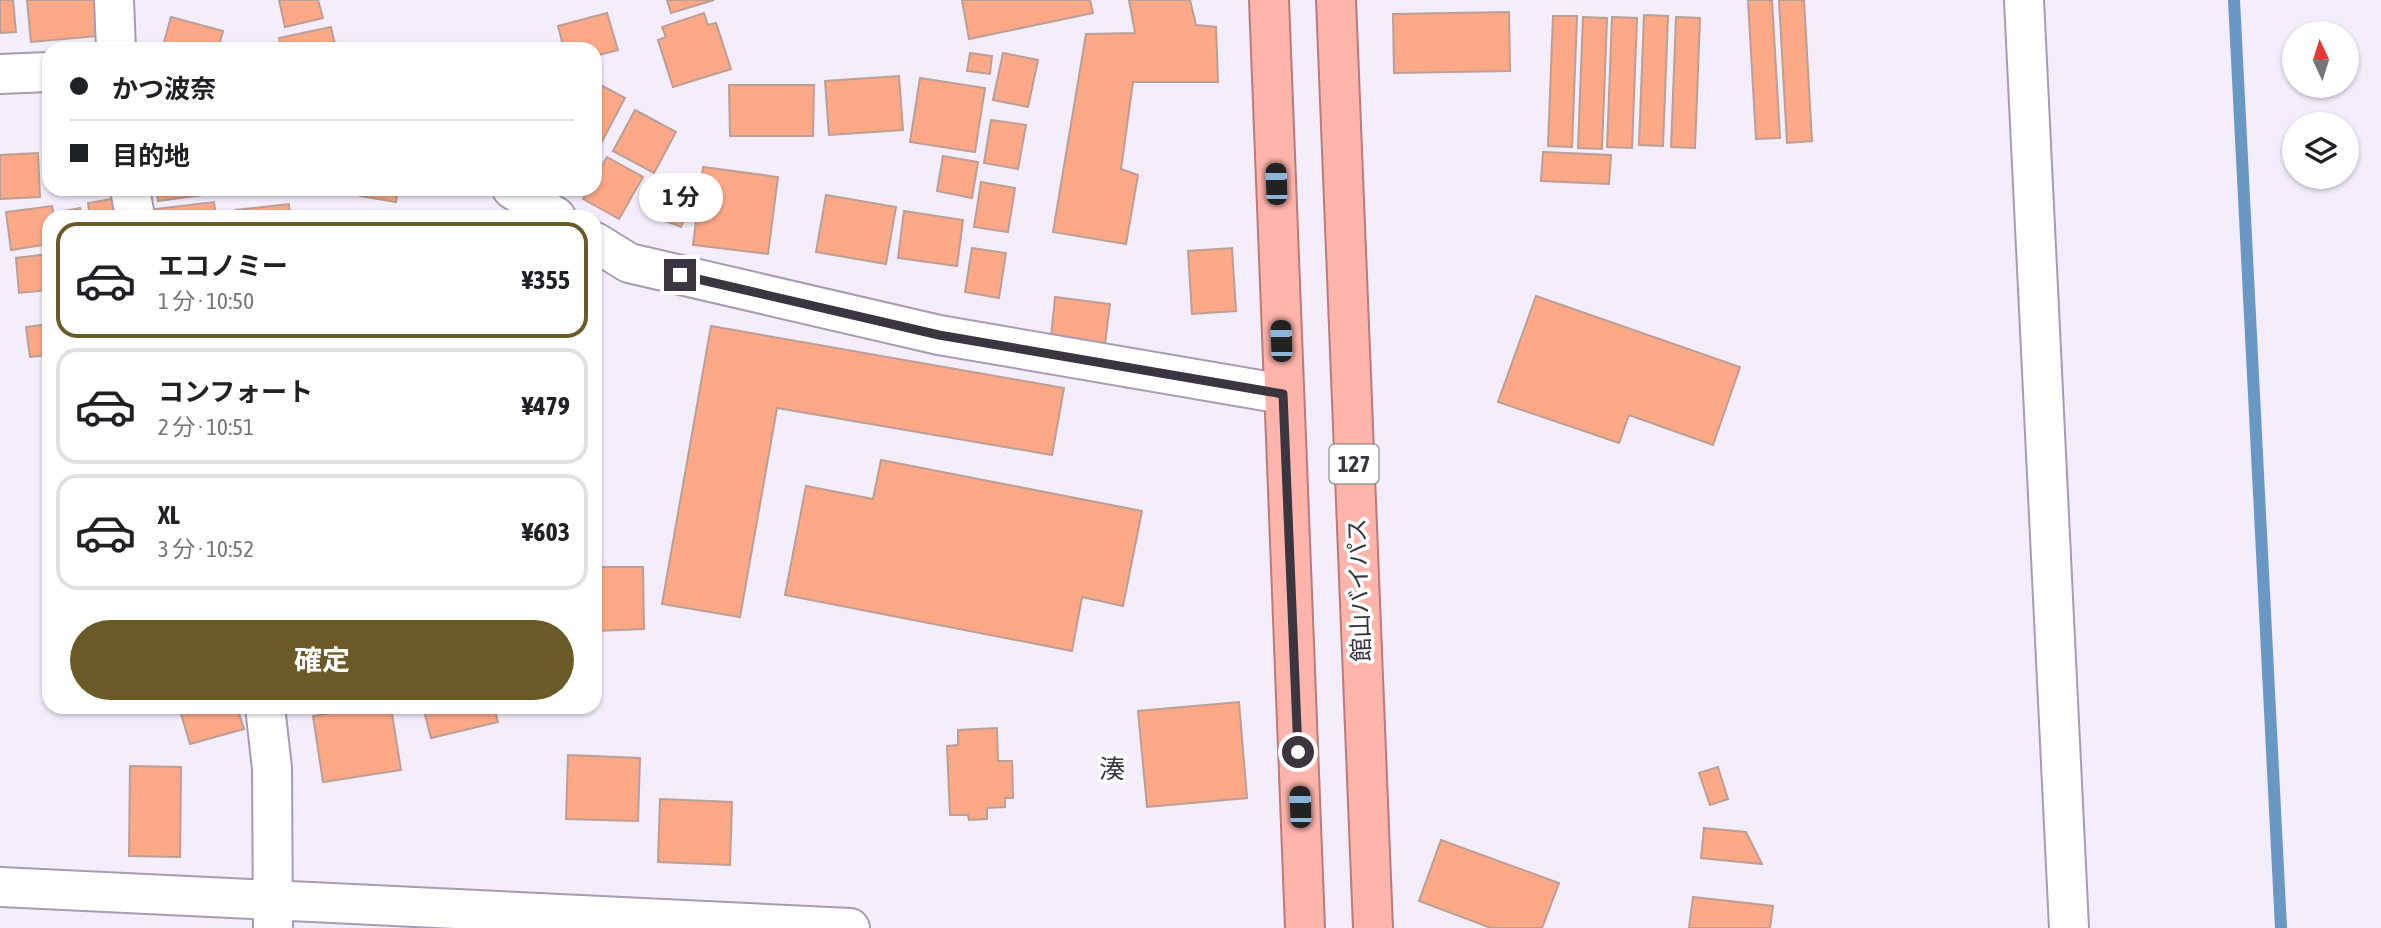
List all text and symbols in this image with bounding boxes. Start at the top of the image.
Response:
north arrow [2282,21,2359,98]
map controls [2282,21,2359,189]
text: かつ波奈 [112,74,216,104]
button: layers [2282,112,2359,189]
text: 目的地 [112,141,190,171]
car [1265,163,1288,205]
callout: 1 分 [638,174,722,222]
text: 1 分 [663,184,699,210]
icon: car [74,249,137,312]
text: エコノミー [158,251,288,281]
route end [664,259,696,291]
text: ¥355 [522,265,570,295]
text: 1 分 · 10:50 [158,288,254,314]
car [1270,320,1293,362]
icon: car [74,375,137,438]
text: コンフォート [158,377,313,407]
text: ¥479 [522,391,570,421]
text: 2 分 · 10:51 [158,414,254,440]
road number: 127 [1330,445,1378,484]
text: XL [158,500,180,530]
icon: car [74,501,137,564]
text: ¥603 [522,517,570,547]
street label: 館山バイパス [1343,518,1375,662]
text: 3 分 · 10:52 [158,536,254,562]
button: 確定 [70,620,574,700]
route start [1282,736,1314,768]
district label: 湊 [1099,754,1125,784]
car [1289,786,1312,828]

